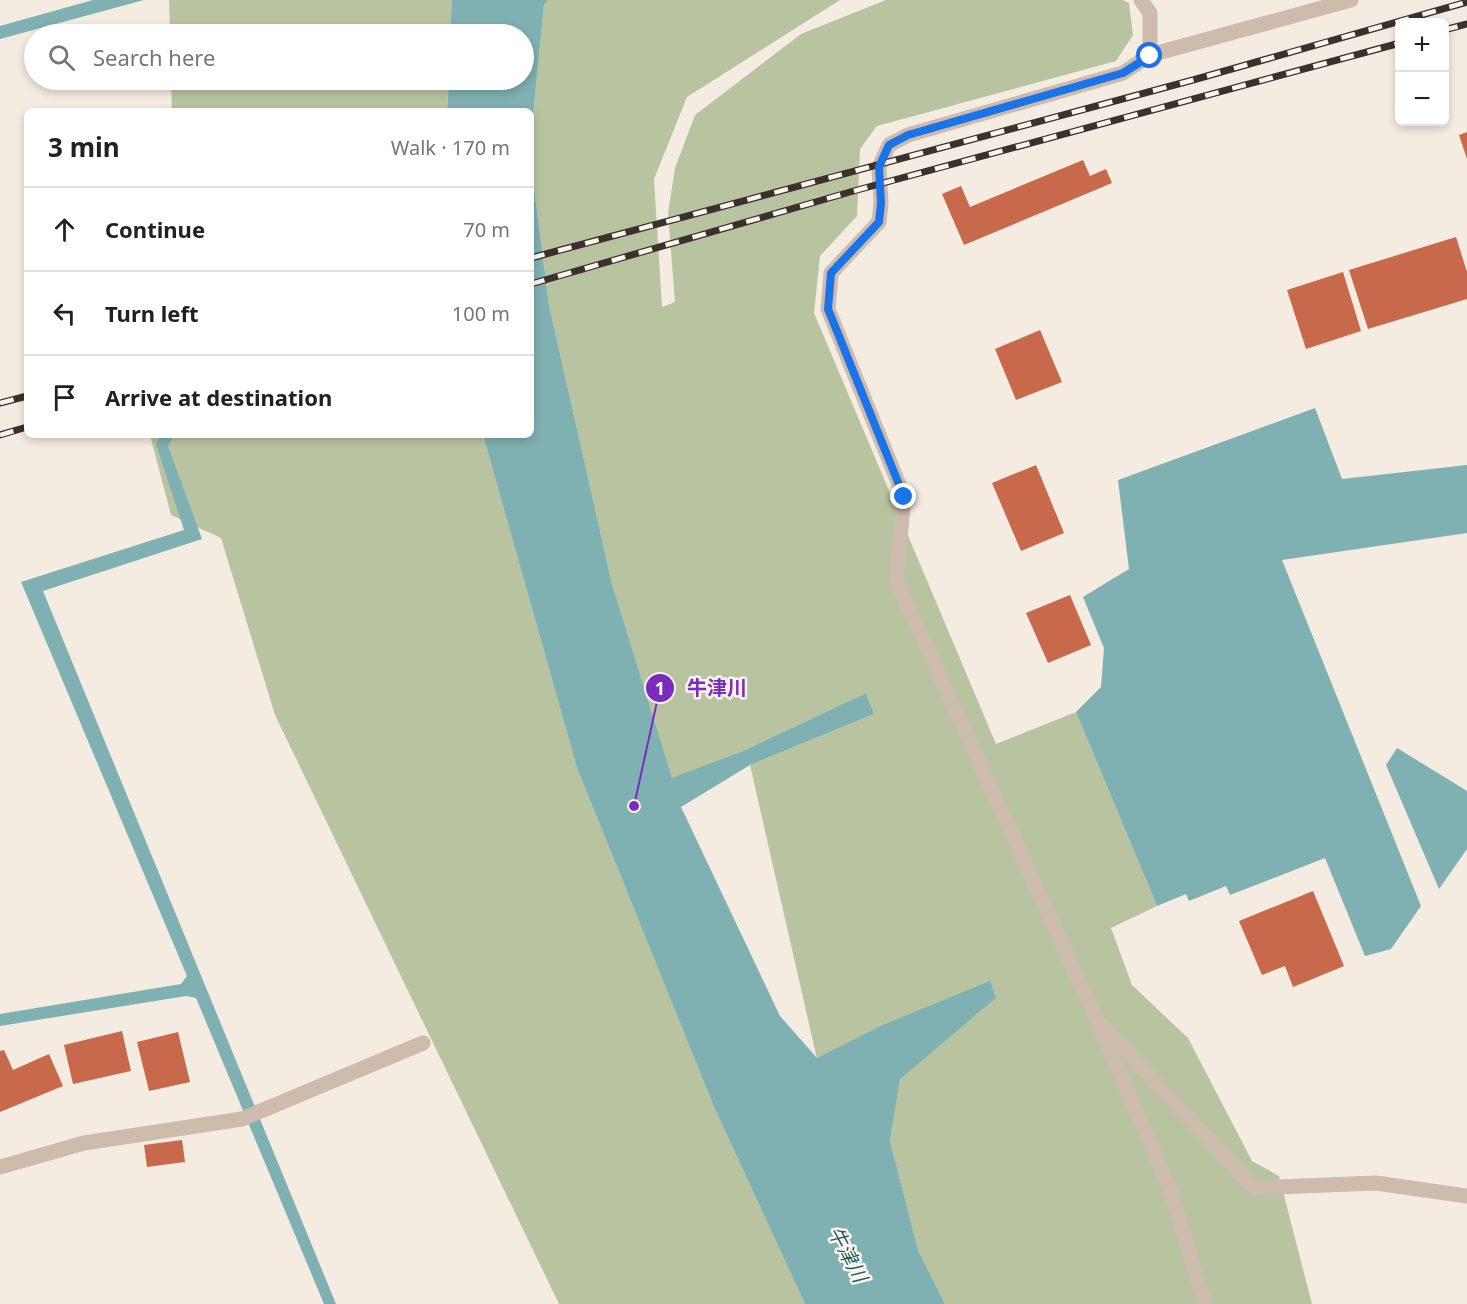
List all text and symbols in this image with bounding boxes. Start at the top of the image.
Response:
map controls [1395,18,1449,126]
button: + [1395,18,1449,72]
search box [24,24,534,90]
icon: search [45,41,78,74]
text: Search here [93,42,215,72]
route start [1136,42,1162,68]
button: − [1395,72,1449,126]
text: 3 min [48,129,120,165]
text: Walk · 170 m [391,134,510,161]
icon: ahead [48,213,81,246]
text: Continue [105,214,205,244]
text: 70 m [463,216,510,243]
icon: left [48,297,81,330]
text: Turn left [105,298,199,328]
text: 100 m [452,300,510,327]
icon: arrive [48,381,81,414]
text: Arrive at destination [105,382,332,412]
route end [890,483,916,509]
callout: 牛津川 [645,669,759,707]
text: 牛津川 [687,674,747,701]
text: 1 [655,676,665,700]
water label: 牛津川 [822,1221,875,1289]

